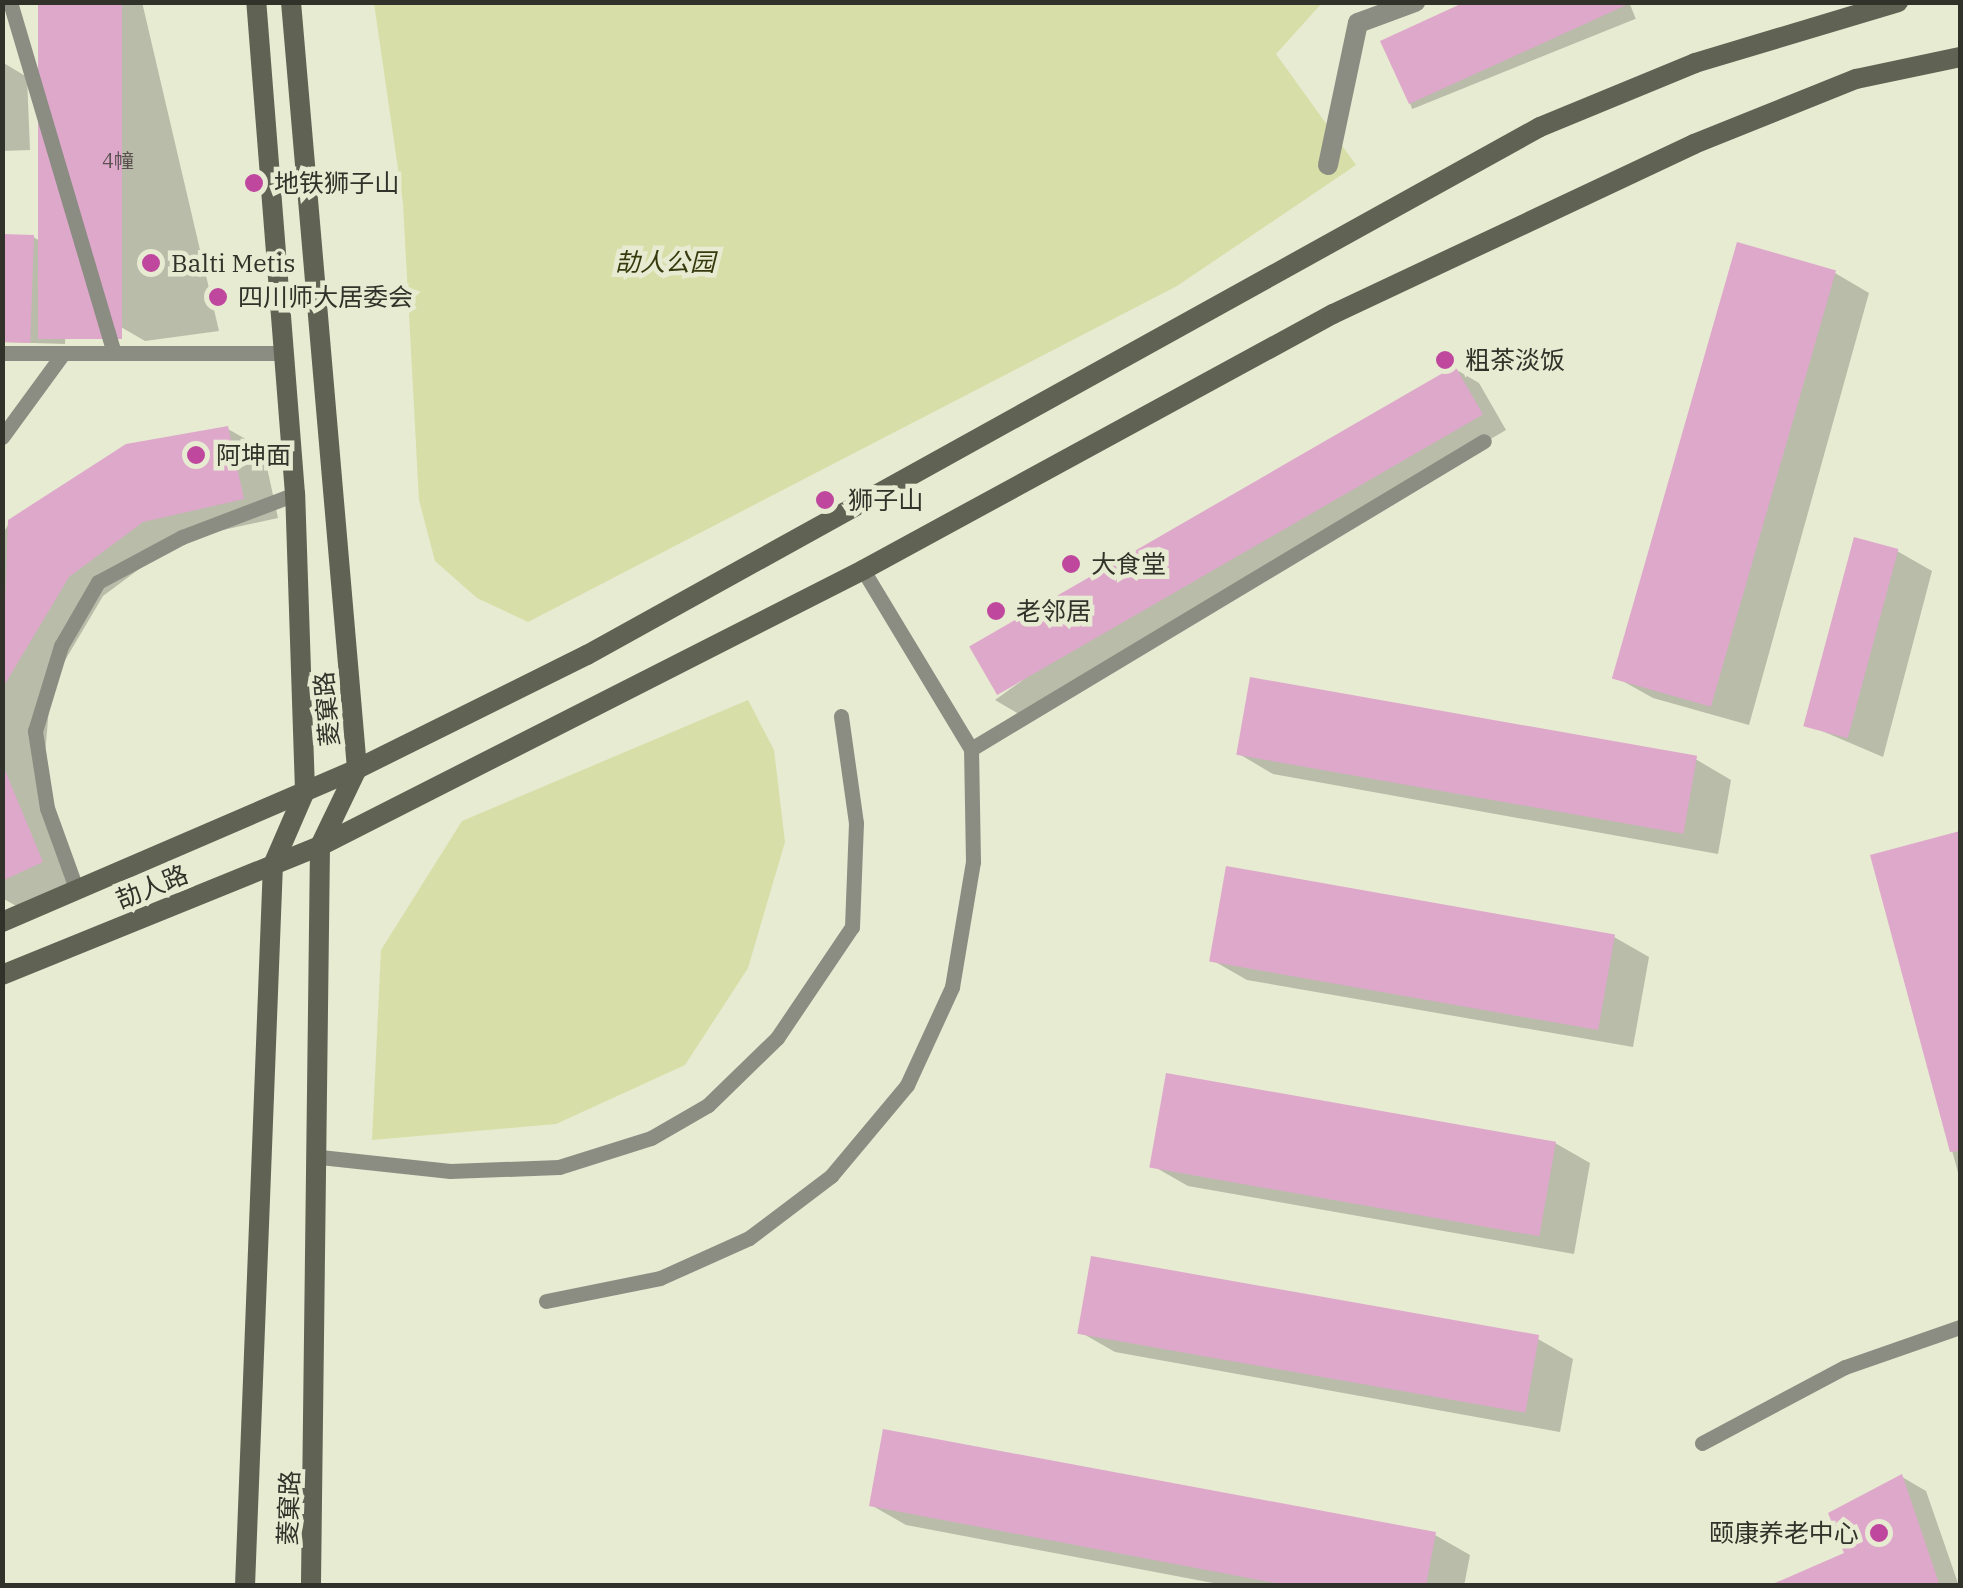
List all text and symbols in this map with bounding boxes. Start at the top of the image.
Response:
house number: 4幢 [102,148,134,172]
place label: 地铁狮子山 [274,168,399,198]
marker: 地铁狮子山 [243,172,265,194]
park label: 劼人公园 [615,247,715,277]
place label: Balti Metis [171,248,295,278]
marker: Balti Metis [140,252,162,274]
place label: 四川师大居委会 [238,282,413,312]
marker: 四川师大居委会 [207,286,229,308]
place label: 粗茶淡饭 [1465,345,1565,375]
marker: 粗茶淡饭 [1434,349,1456,371]
place label: 阿坤面 [216,440,291,470]
marker: 阿坤面 [185,444,207,466]
place label: 狮子山 [848,485,923,515]
marker: 狮子山 [812,487,838,513]
place label: 大食堂 [1091,549,1166,579]
marker: 大食堂 [1060,553,1082,575]
place label: 老邻居 [1016,596,1091,626]
marker: 老邻居 [985,600,1007,622]
street label: 菱窠路 [309,670,345,748]
street label: 劼人路 [112,859,192,915]
street label: 菱窠路 [273,1470,305,1546]
place label: 颐康养老中心 [1709,1518,1859,1548]
marker: 颐康养老中心 [1868,1522,1890,1544]

